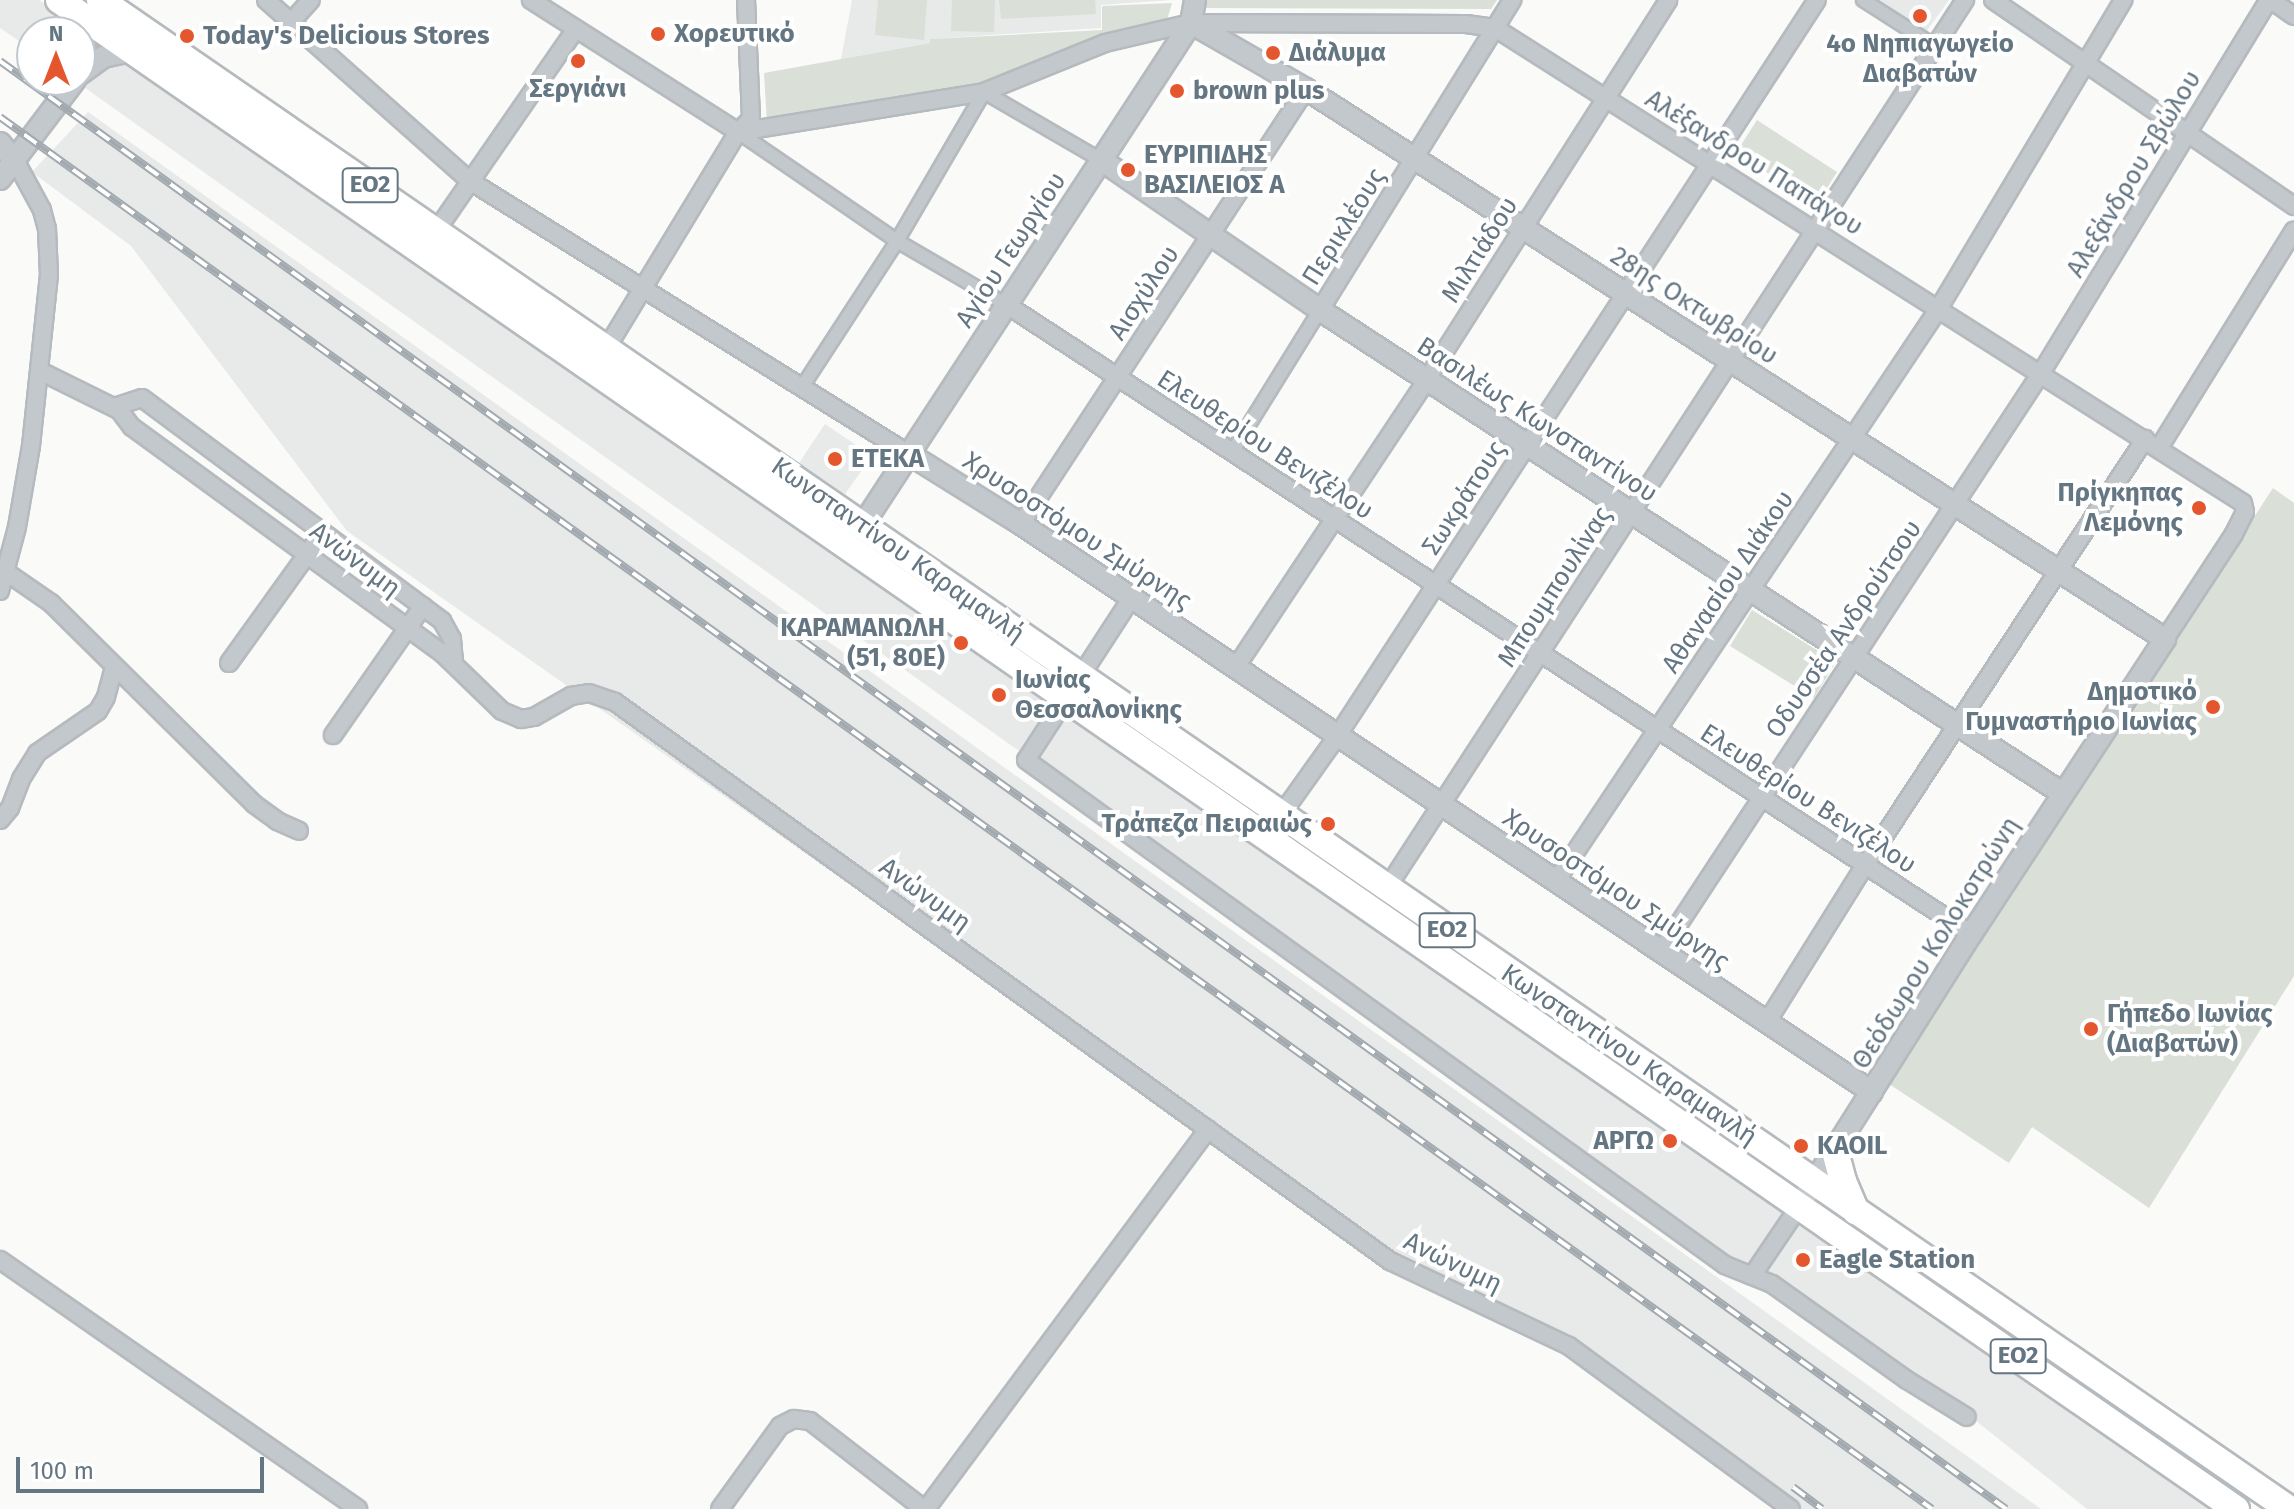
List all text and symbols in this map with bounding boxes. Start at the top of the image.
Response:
marker: 4ο Νηπιαγωγείο Διαβατών [1911,7,1929,25]
north arrow [16,16,96,96]
place label: Χορευτικό [674,18,795,50]
text: N [49,20,63,47]
place label: Today's Delicious Stores [203,20,489,52]
marker: Χορευτικό [649,25,667,43]
marker: Today's Delicious Stores [178,27,196,45]
place label: 4ο Νηπιαγωγείο Διαβατών [1826,28,2014,90]
place label: Διάλυμα [1289,37,1386,69]
marker: Διάλυμα [1264,44,1282,62]
marker: Σεργιάνι [569,52,587,70]
street label: Αλεξάνδρου Σβώλου [2060,65,2208,283]
place label: Σεργιάνι [530,73,626,105]
place label: brown plus [1193,75,1325,107]
marker: brown plus [1168,82,1186,100]
street label: Αλέξανδρου Παπάγου [1639,83,1869,243]
place label: ΕΥΡΙΠΙΔΗΣ ΒΑΣΙΛΕΙΟΣ Α [1144,139,1285,200]
marker: ΕΥΡΙΠΙΔΗΣ ΒΑΣΙΛΕΙΟΣ Α [1119,161,1137,179]
street label: Περικλέους [1296,163,1392,291]
road number: ΕΟ2 [340,165,400,205]
street label: Αγίου Γεωργίου [949,166,1073,334]
street label: Μιλτιάδου [1435,191,1525,309]
street label: Αισχύλου [1102,240,1186,346]
street label: 28ης Οκτωβρίου [1605,240,1783,372]
street label: Βασιλέως Κωνσταντίνου [1411,330,1663,510]
street label: Ελευθερίου Βενιζέλου [1151,363,1379,527]
street label: Σωκράτους [1416,435,1512,561]
place label: ΕΤΕΚΑ [851,443,924,475]
street label: Χρυσοστόμου Σμύρνης [957,445,1197,617]
marker: ΕΤΕΚΑ [826,450,844,468]
street label: Κωνσταντίνου Καραμανλή [765,451,1031,649]
place label: Πρίγκηπας Λεμόνης [2058,477,2183,538]
street label: Αθανασίου Διάκου [1655,485,1801,679]
marker: Πρίγκηπας Λεμόνης [2190,499,2208,517]
street label: Μπουμπουλίνας [1492,501,1618,673]
street label: Οδυσσέα Ανδρούτσου [1759,514,1929,744]
street label: Ανώνυμη [303,516,407,604]
place label: ΚΑΡΑΜΑΝΩΛΗ (51, 80Ε) [780,612,945,674]
marker: ΚΑΡΑΜΑΝΩΛΗ (51, 80Ε) [952,634,970,652]
place label: Ιωνίας Θεσσαλονίκης [1015,664,1182,726]
place label: Δημοτικό Γυμναστήριο Ιωνίας [1965,676,2197,738]
marker: Ιωνίας Θεσσαλονίκης [990,686,1008,704]
marker: Δημοτικό Γυμναστήριο Ιωνίας [2204,698,2222,716]
street label: Ελευθερίου Βενιζέλου [1694,717,1922,881]
street label: Χρυσοστόμου Σμύρνης [1497,803,1735,977]
place label: Τράπεζα Πειραιώς [1102,808,1312,840]
street label: Θεόδωρου Κολοκοτρώνη [1845,811,2027,1075]
marker: Τράπεζα Πειραιώς [1319,815,1337,833]
street label: Ανώνυμη [873,851,977,939]
road number: ΕΟ2 [1417,910,1477,950]
street label: Κωνσταντίνου Καραμανλή [1495,958,1763,1152]
place label: Γήπεδο Ιωνίας (Διαβατών) [2107,998,2273,1060]
marker: Γήπεδο Ιωνίας (Διαβατών) [2082,1020,2100,1038]
place label: ΑΡΓΩ [1593,1125,1654,1157]
place label: KAOIL [1817,1130,1887,1162]
marker: ΑΡΓΩ [1661,1132,1679,1150]
marker: KAOIL [1792,1137,1810,1155]
street label: Ανώνυμη [1399,1226,1507,1300]
place label: Eagle Station [1819,1244,1975,1276]
marker: Eagle Station [1794,1251,1812,1269]
road number: ΕΟ2 [1988,1336,2048,1376]
scale bar [20,1441,268,1491]
text: 100 m [30,1457,94,1485]

